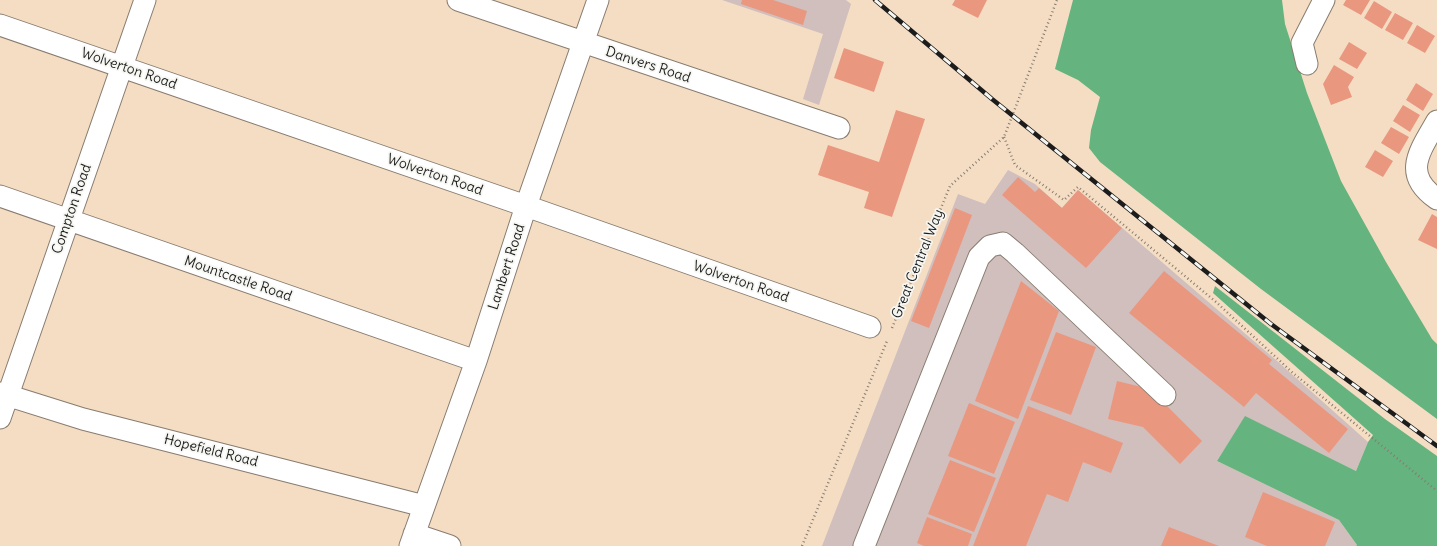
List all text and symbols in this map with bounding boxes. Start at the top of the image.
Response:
street label: Danvers Road [603,43,693,87]
street label: Wolverton Road [79,45,179,93]
street label: Wolverton Road [385,151,485,199]
street label: Compton Road [49,162,95,256]
street label: Great Central Way [888,207,948,321]
street label: Lambert Road [485,222,529,312]
street label: Mountcastle Road [182,253,294,305]
street label: Wolverton Road [691,258,791,306]
street label: Hopefield Road [162,431,260,471]

